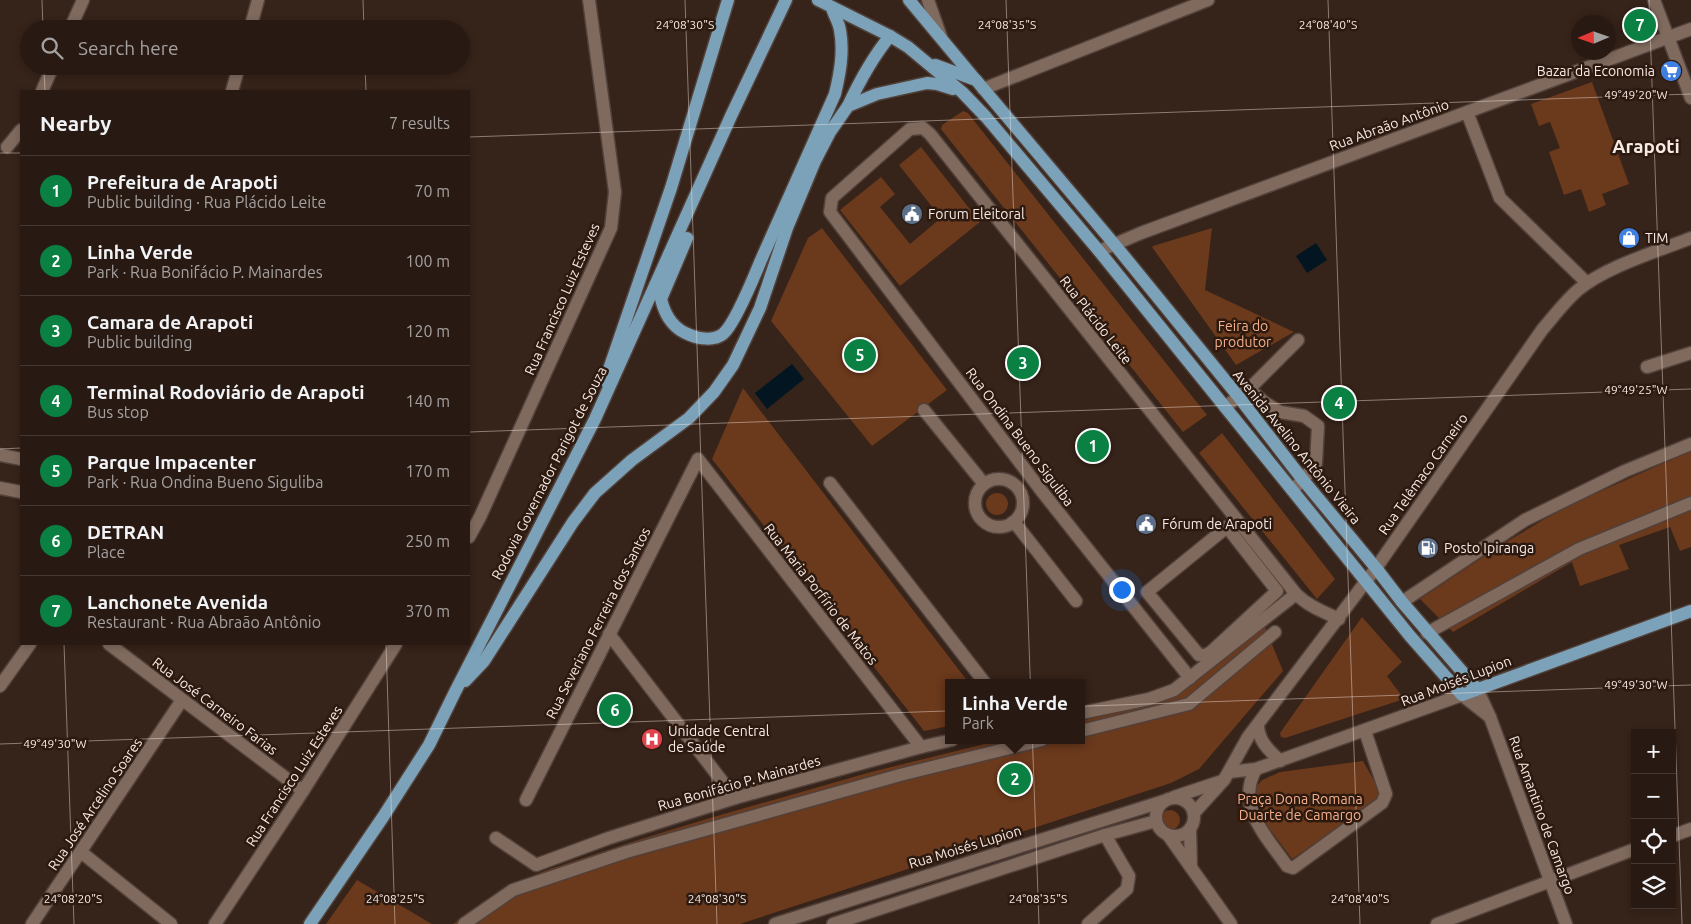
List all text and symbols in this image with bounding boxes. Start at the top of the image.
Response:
pin: 7 [1624,6,1656,44]
north arrow [1571,15,1616,60]
text: 24°08'30"S [656,18,714,31]
text: 24°08'35"S [978,18,1036,31]
text: 24°08'40"S [1299,18,1357,31]
search box [20,20,470,75]
icon: search [38,34,66,62]
text: Search here [78,37,178,59]
supermarket icon: Bazar da Economia [1659,59,1683,83]
place label: Bazar da Economia [1537,63,1655,79]
text: 49°49'20"W [1604,88,1668,101]
street label: Rua Abraão Antônio [1327,96,1451,154]
text: Nearby [40,111,111,135]
text: 7 results [389,114,450,132]
district label: Arapoti [1612,135,1680,157]
text: Prefeitura de Arapoti [87,171,278,193]
text: 1 [51,182,61,200]
text: 70 m [414,182,450,200]
text: Public building · Rua Plácido Leite [87,193,326,211]
public building icon: Forum Eleitoral [900,202,924,226]
place label: Forum Eleitoral [928,206,1025,222]
street label: Rua Francisco Luiz Esteves [521,221,603,377]
shop icon: TIM [1617,226,1641,250]
place label: TIM [1645,230,1669,246]
text: Linha Verde [87,241,193,263]
text: 2 [51,252,61,270]
text: 100 m [405,252,450,270]
text: Park · Rua Bonifácio P. Mainardes [87,263,323,281]
street label: Rua Plácido Leite [1057,273,1135,367]
text: Camara de Arapoti [87,311,253,333]
park label: Feira do produtor [1215,318,1272,350]
text: 3 [51,322,61,340]
text: 120 m [405,322,450,340]
text: Public building [87,333,192,351]
pin: 5 [844,336,876,374]
pin: 3 [1007,344,1039,382]
street label: Rodovia Governador Parigot de Souza [488,364,610,582]
street label: Rua Ondina Bueno Siguliba [963,365,1077,509]
street label: Avenida Avelino Antônio Vieira [1230,367,1364,527]
text: Terminal Rodoviário de Arapoti [87,381,365,403]
text: 49°49'25"W [1604,383,1668,396]
pin: 4 [1323,384,1355,422]
text: 4 [51,392,61,410]
text: 140 m [405,392,450,410]
text: Bus stop [87,403,149,421]
street label: Rua Telêmaco Carneiro [1375,410,1471,538]
pin: 1 [1077,427,1109,465]
text: Parque Impacenter [87,451,256,473]
text: 5 [51,462,61,480]
text: 170 m [405,462,450,480]
text: Park · Rua Ondina Bueno Siguliba [87,473,323,491]
public building icon: Fórum de Arapoti [1134,512,1158,536]
place label: Fórum de Arapoti [1162,516,1272,532]
street label: Rua Maria Porfírio de Matos [761,520,881,668]
text: DETRAN [87,521,164,543]
street label: Rua Severiano Ferreira dos Santos [543,525,653,721]
text: 6 [51,532,61,550]
text: 250 m [405,532,450,550]
fuel station icon: Posto Ipiranga [1416,536,1440,560]
place label: Posto Ipiranga [1444,540,1534,556]
text: Place [87,543,125,561]
your location [1109,577,1135,603]
text: Lanchonete Avenida [87,591,268,613]
text: 7 [51,602,61,620]
text: 370 m [405,602,450,620]
text: Restaurant · Rua Abraão Antônio [87,613,321,631]
street label: Rua Moisés Lupion [1399,653,1513,709]
street label: Rua José Carneiro Farias [149,654,281,758]
text: 49°49'30"W [1604,678,1668,691]
popup [945,679,1085,744]
pin: 6 [599,691,631,729]
text: Linha Verde [962,692,1068,714]
street label: Rua Francisco Luiz Esteves [242,703,346,849]
text: Park [962,714,994,732]
place label: Unidade Central de Saúde [668,723,770,755]
hospital icon: Unidade Central de Saúde [640,727,664,751]
map controls [1631,729,1676,909]
button: + [1631,729,1676,774]
street label: Rua Amantino de Camargo [1506,734,1578,896]
street label: Rua José Arcelino Soares [45,735,145,873]
text: 49°49'30"W [23,737,87,750]
street label: Rua Bonifácio P. Mainardes [656,752,822,814]
pin: 2 [999,760,1031,798]
button: − [1631,774,1676,819]
park label: Praça Dona Romana Duarte de Camargo [1237,791,1363,823]
button: locate [1631,819,1676,864]
street label: Rua Moisés Lupion [907,822,1023,872]
button: layers [1631,864,1676,909]
text: 24°08'20"S [44,892,102,905]
text: 24°08'25"S [366,892,424,905]
text: 24°08'30"S [688,892,746,905]
text: 24°08'35"S [1009,892,1067,905]
text: 24°08'40"S [1331,892,1389,905]

